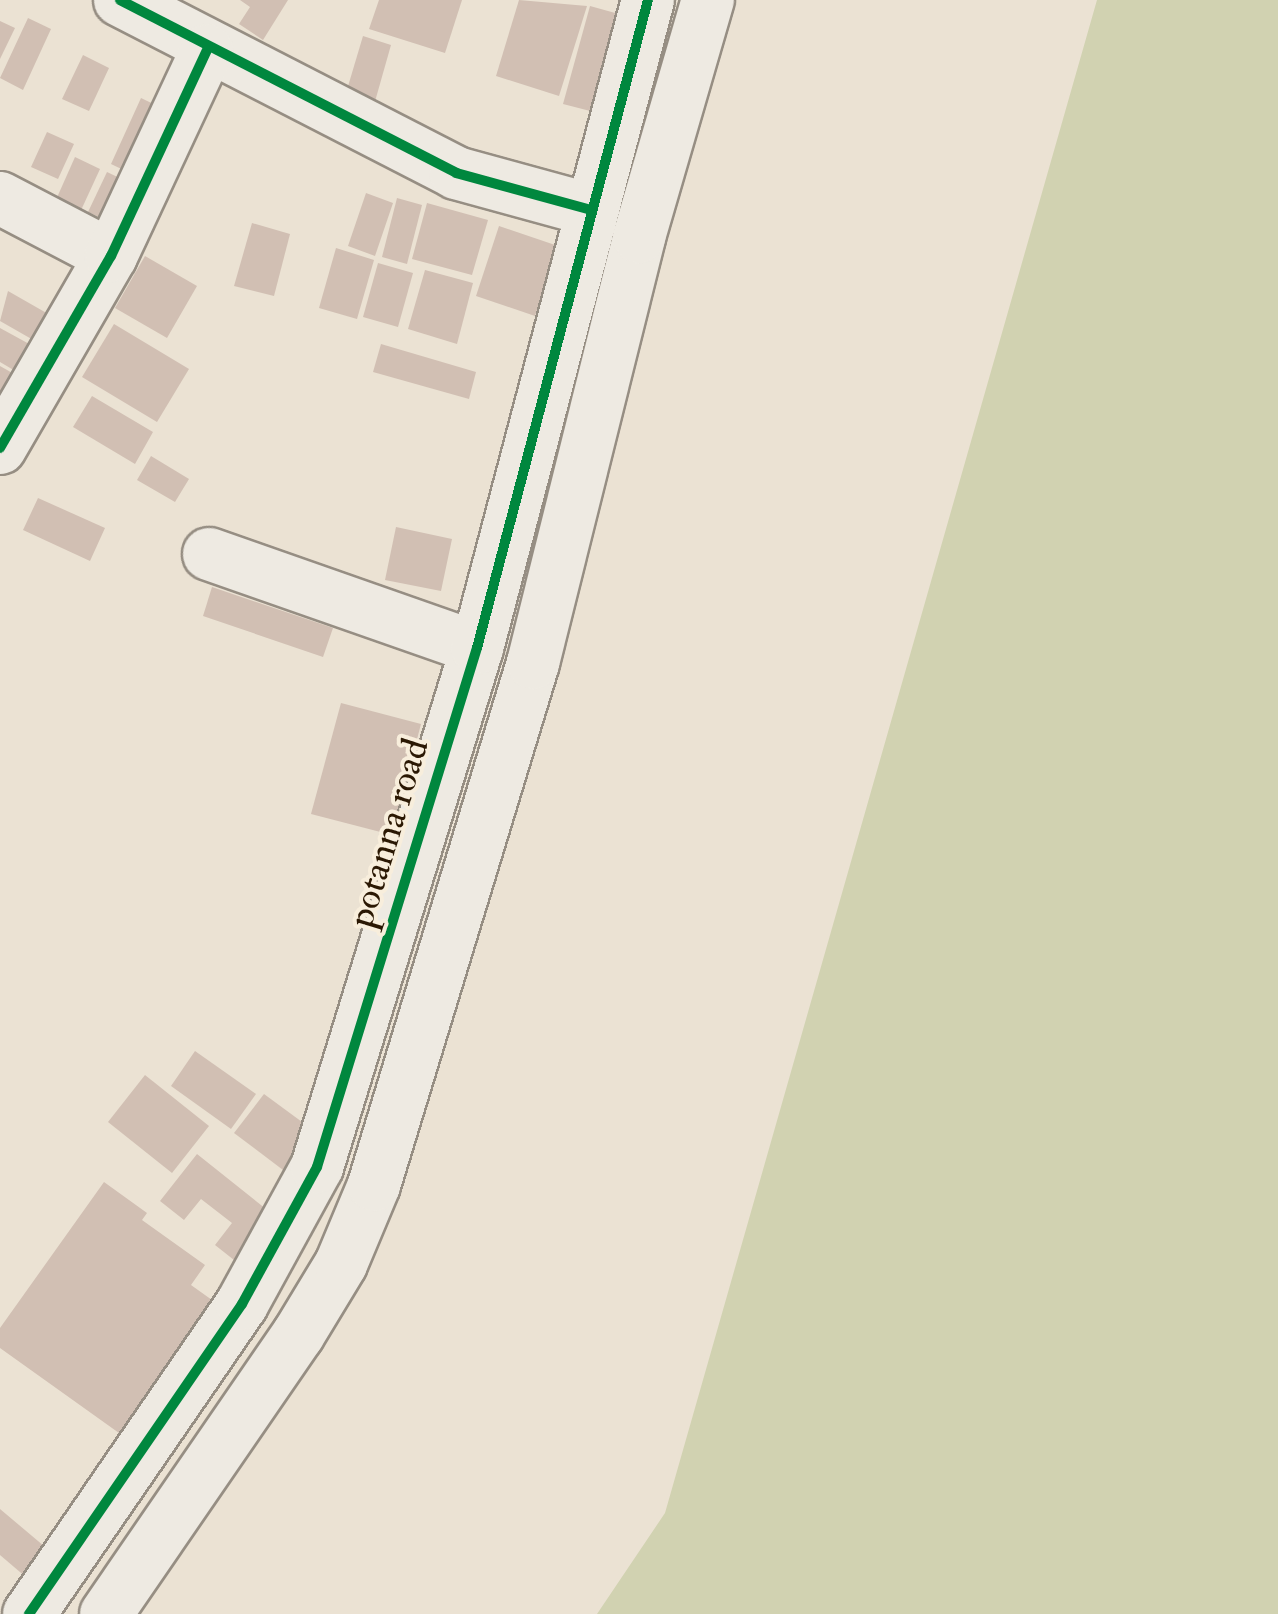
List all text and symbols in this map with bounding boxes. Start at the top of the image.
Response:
street label: potanna road [339,733,439,933]

